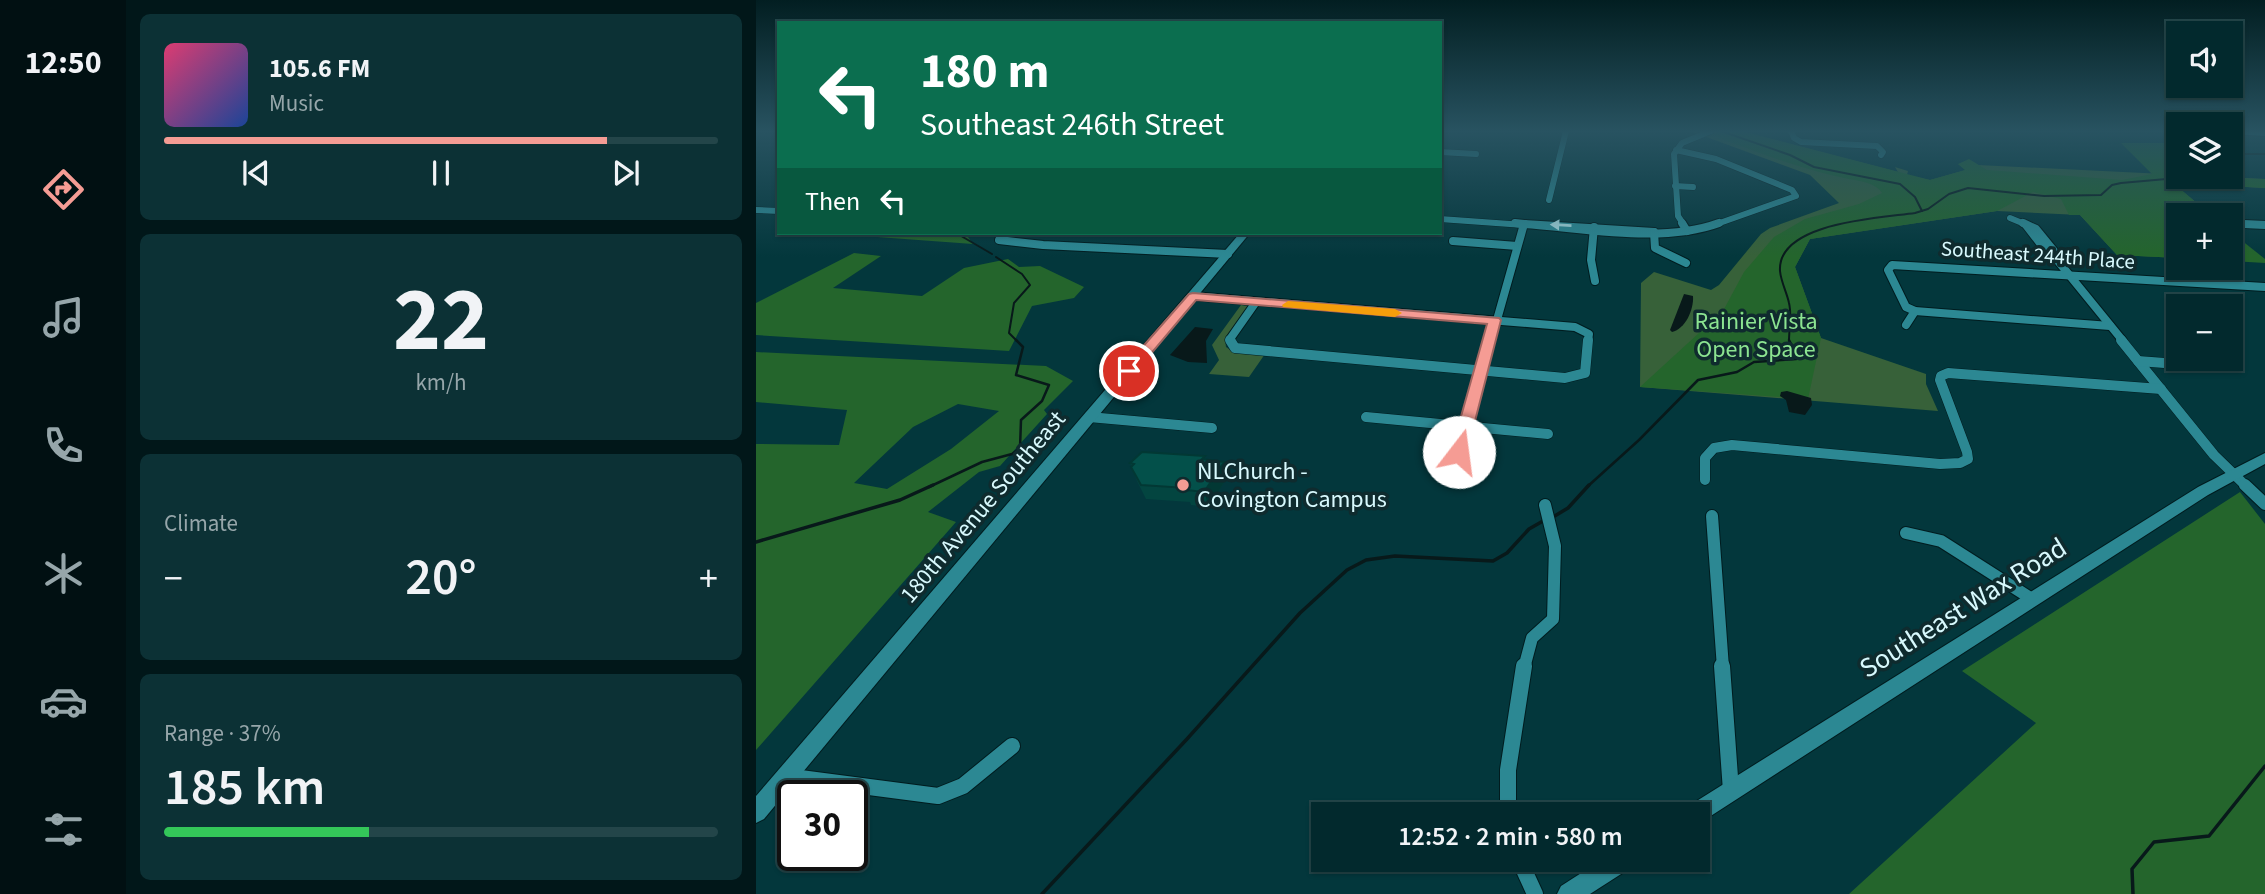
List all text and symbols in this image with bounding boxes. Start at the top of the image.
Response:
map controls [2166,21,2243,371]
button: sound [2166,21,2243,98]
text: 180 m [920,37,1049,107]
text: 12:50 [24,40,102,86]
icon: left [805,49,896,140]
text: 105.6 FM [269,50,370,87]
text: Music [269,87,324,120]
text: Southeast 246th Street [920,102,1224,148]
button: layers [2166,112,2243,189]
icon: previous [237,154,275,192]
icon: pause [422,154,460,192]
icon: next [607,154,645,192]
icon: directions [39,165,88,214]
icon: left [874,182,912,220]
text: Then [805,183,860,220]
button: + [2166,203,2243,280]
one-way arrow [1550,219,1572,230]
street label: Southeast 244th Place [1940,233,2136,277]
text: 22 [393,256,489,385]
icon: music [39,293,88,342]
button: − [2166,294,2243,371]
park label: Rainier Vista Open Space [1694,304,1818,367]
pin [1099,341,1159,401]
icon: arrive [1110,352,1148,390]
text: km/h [415,366,467,399]
street label: 180th Avenue Southeast [892,403,1074,611]
position arrow [1422,415,1496,489]
icon: phone [39,421,88,470]
place label: NLChurch - Covington Campus [1197,454,1387,517]
marker: NLChurch - Covington Campus [1175,477,1191,493]
text: Climate [164,507,238,540]
street label: Southeast Wax Road [1852,528,2074,688]
text: 20° [405,541,477,615]
icon: climate [39,549,88,598]
text: − [164,552,183,606]
text: + [699,552,718,606]
icon: car [39,677,88,726]
text: Range · 37% [164,717,281,750]
text: 185 km [164,751,325,825]
speed limit sign: 30 [777,780,868,871]
icon: filters [39,805,88,854]
text: 12:52 · 2 min · 580 m [1398,818,1623,855]

